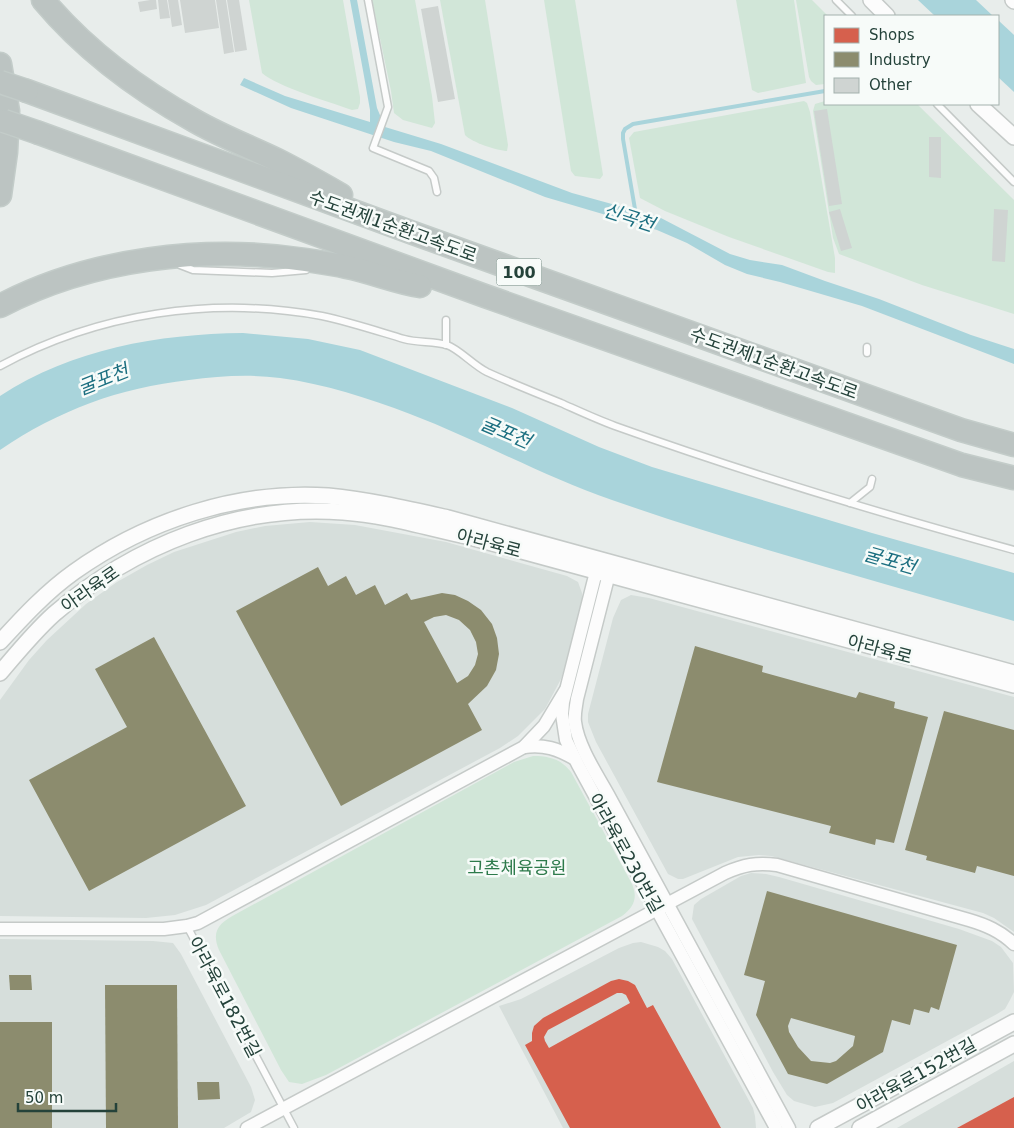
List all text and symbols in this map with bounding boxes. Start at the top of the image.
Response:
legend [824,15,999,105]
text: Shops [869,26,915,44]
text: Industry [869,51,931,69]
text: Other [869,76,912,94]
street label: 수도권제1순환고속도로 [306,186,480,266]
water label: 신곡천 [601,198,659,236]
road number: 100 [496,258,542,286]
street label: 수도권제1순환고속도로 [687,323,861,403]
water label: 굴포천 [75,358,133,399]
water label: 굴포천 [478,412,536,453]
street label: 아라육로 [454,524,524,562]
water label: 굴포천 [862,542,920,578]
street label: 아라육로 [57,561,123,617]
street label: 아라육로 [845,630,915,668]
street label: 아라육로230번길 [584,789,668,917]
park label: 고촌체육공원 [467,857,567,878]
street label: 아라육로182번길 [184,933,266,1061]
street label: 아라육로152번길 [852,1033,980,1117]
scale bar [18,1080,115,1112]
text: 50 m [25,1089,63,1107]

